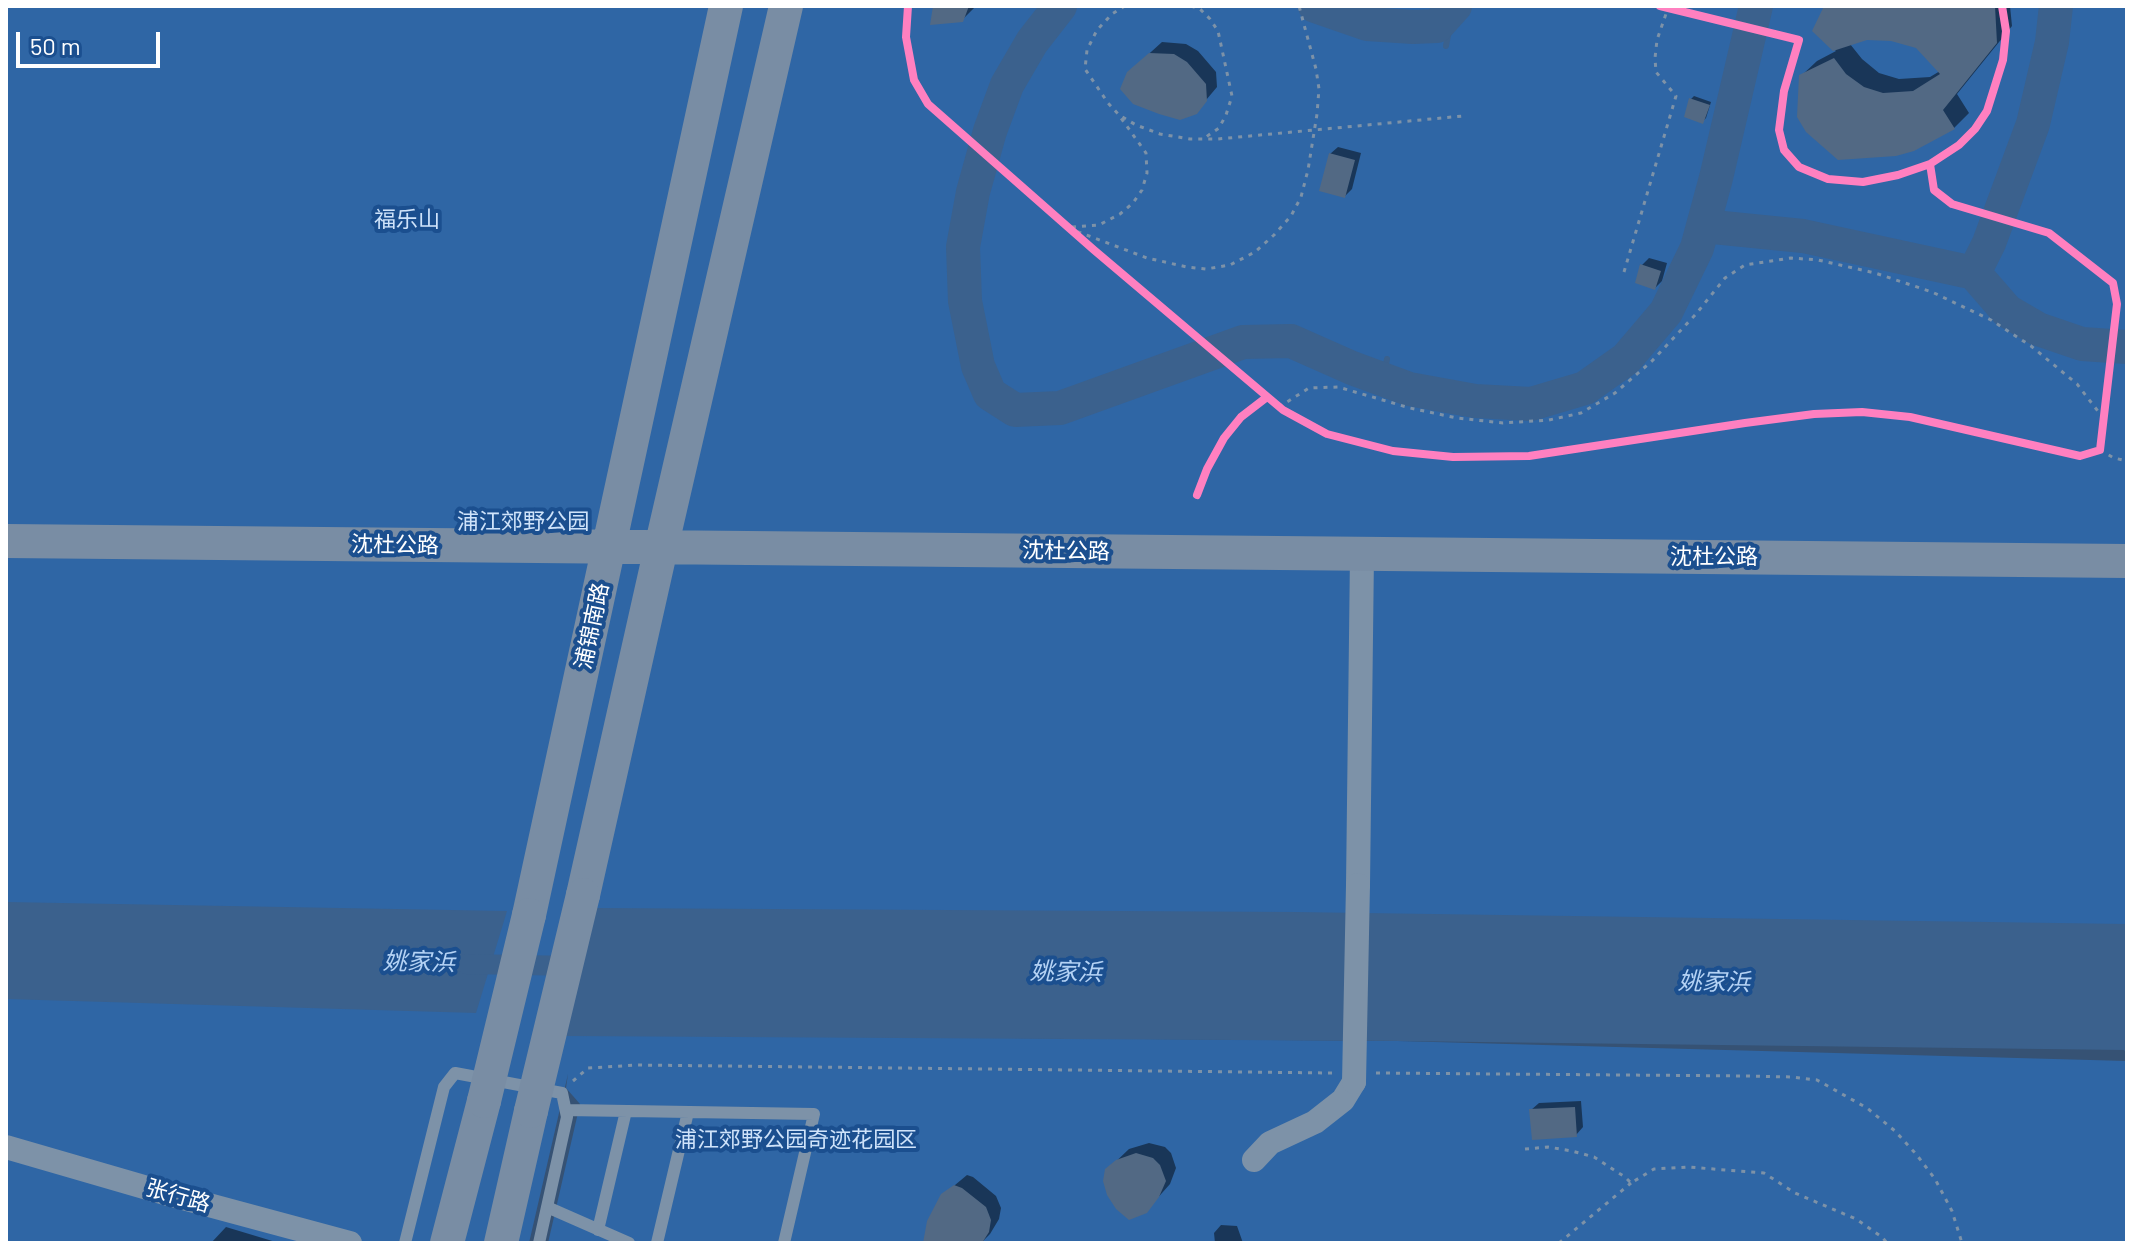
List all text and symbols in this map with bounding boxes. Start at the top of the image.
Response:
scale bar [20,16,164,66]
text: 50 m [30,31,81,60]
park label: 福乐山 [374,207,440,233]
park label: 浦江郊野公园 [457,509,589,535]
street label: 沈杜公路 [351,531,439,559]
street label: 沈杜公路 [1022,537,1110,565]
street label: 沈杜公路 [1670,544,1758,570]
street label: 浦锦南路 [570,580,614,672]
water label: 姚家浜 [383,947,455,977]
water label: 姚家浜 [1030,957,1102,987]
water label: 姚家浜 [1678,967,1750,997]
park label: 浦江郊野公园奇迹花园区 [675,1127,917,1153]
street label: 张行路 [143,1174,213,1218]

